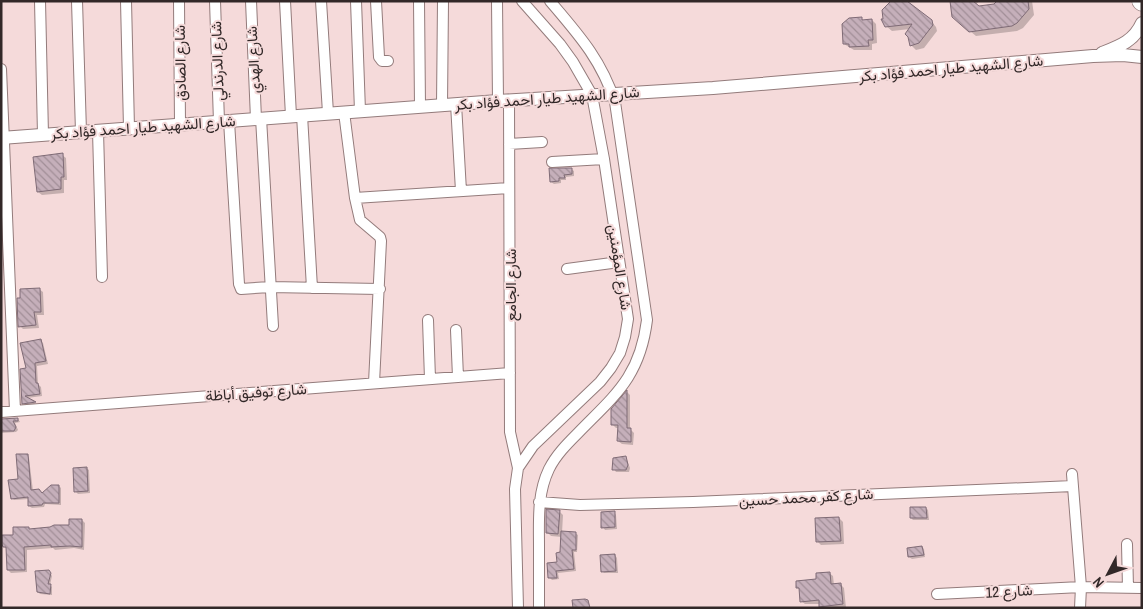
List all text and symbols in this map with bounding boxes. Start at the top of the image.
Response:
street label: شارع الدرندلي [205,20,232,101]
street label: شارع الصادق [169,25,192,101]
street label: شارع الهدي [241,25,268,94]
street label: شارع الشهيد طيار احمد فؤاد بكر [857,49,1044,88]
street label: شارع الشهيد طيار احمد فؤاد بكر [453,81,640,116]
street label: شارع الشهيد طيار احمد فؤاد بكر [49,110,236,145]
street label: شارع المؤمنين [602,223,637,312]
street label: شارع الجامع [500,249,522,321]
street label: شارع توفيق أباظة [205,378,308,407]
street label: شارع كفر محمد حسين [738,483,874,512]
north arrow [1083,549,1133,599]
text: N [1089,573,1108,592]
street label: شارع 12 [985,579,1033,604]

